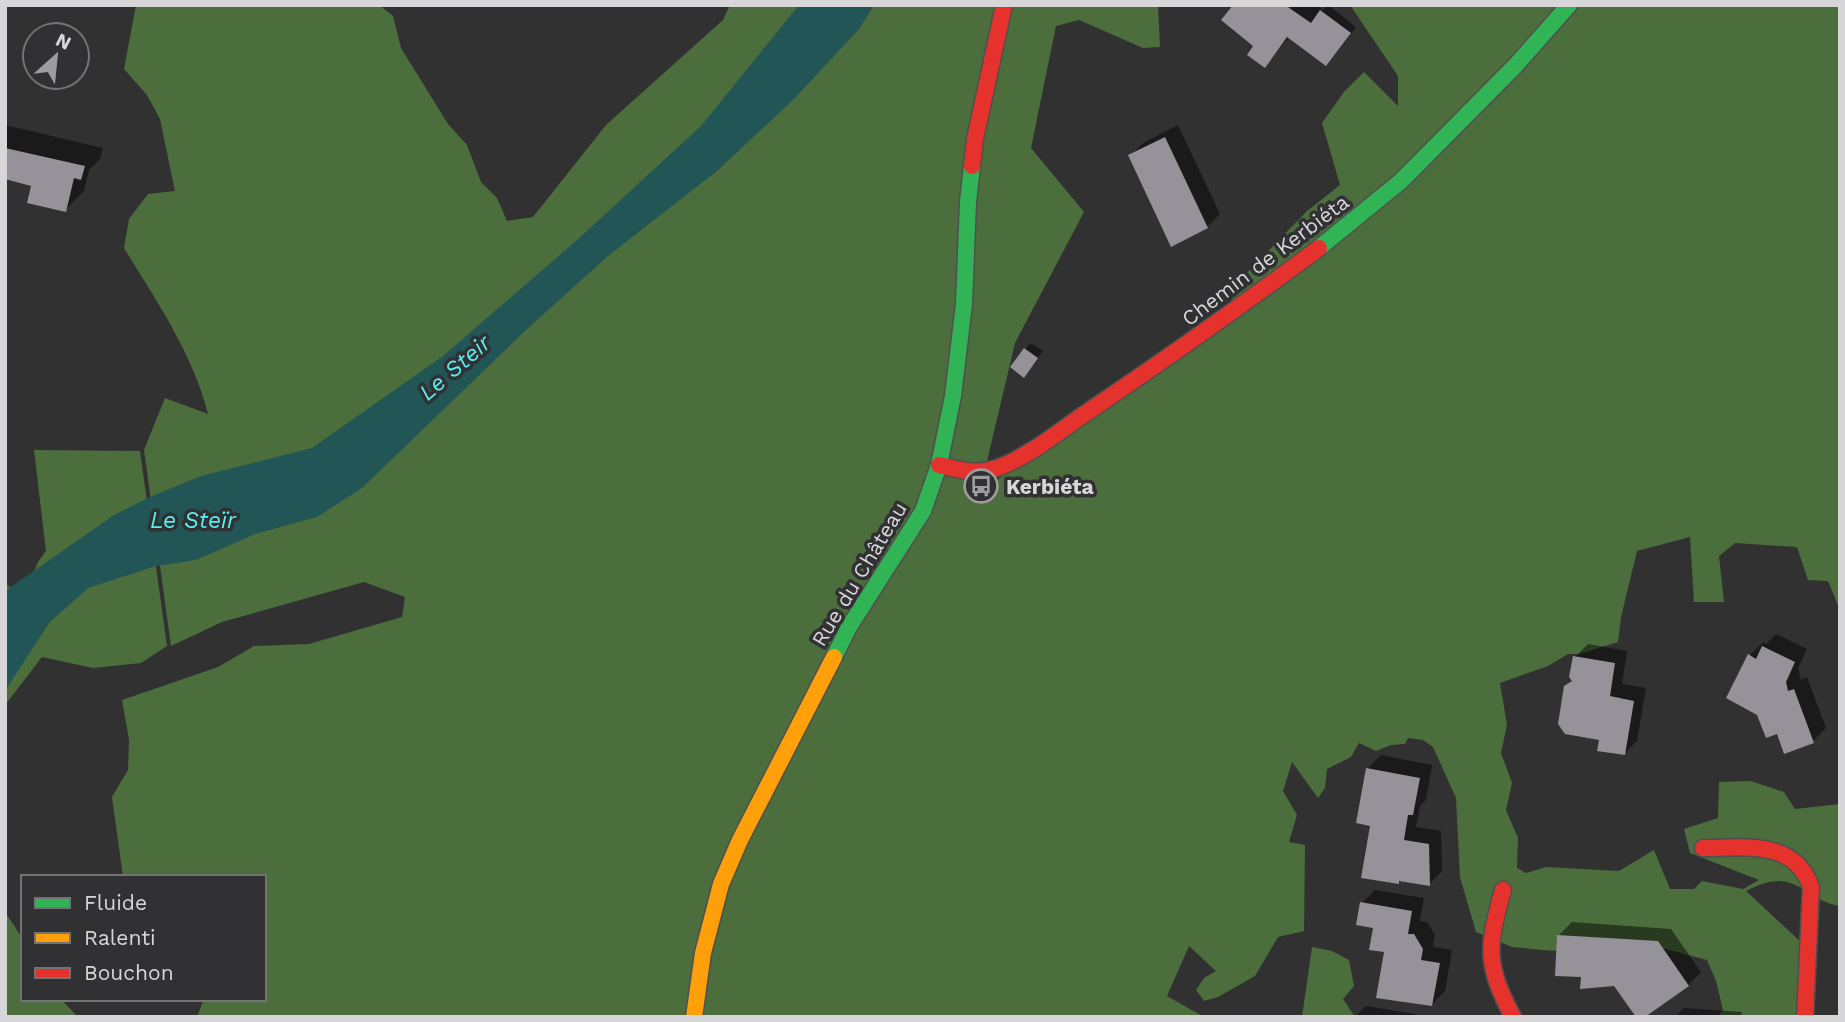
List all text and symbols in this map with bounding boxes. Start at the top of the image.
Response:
north arrow [21,21,91,91]
text: N [52,28,75,55]
street label: Chemin de Kerbiéta [1177,189,1353,331]
water label: Le Steir [414,329,497,406]
bus stop icon: Kerbiéta [962,467,1000,505]
place label: Kerbiéta [1006,474,1095,499]
street label: Rue du Château [806,497,912,651]
water label: Le Steïr [150,507,237,534]
legend [21,875,266,1001]
text: Fluide [84,890,147,915]
text: Ralenti [84,925,156,950]
text: Bouchon [84,960,174,985]

